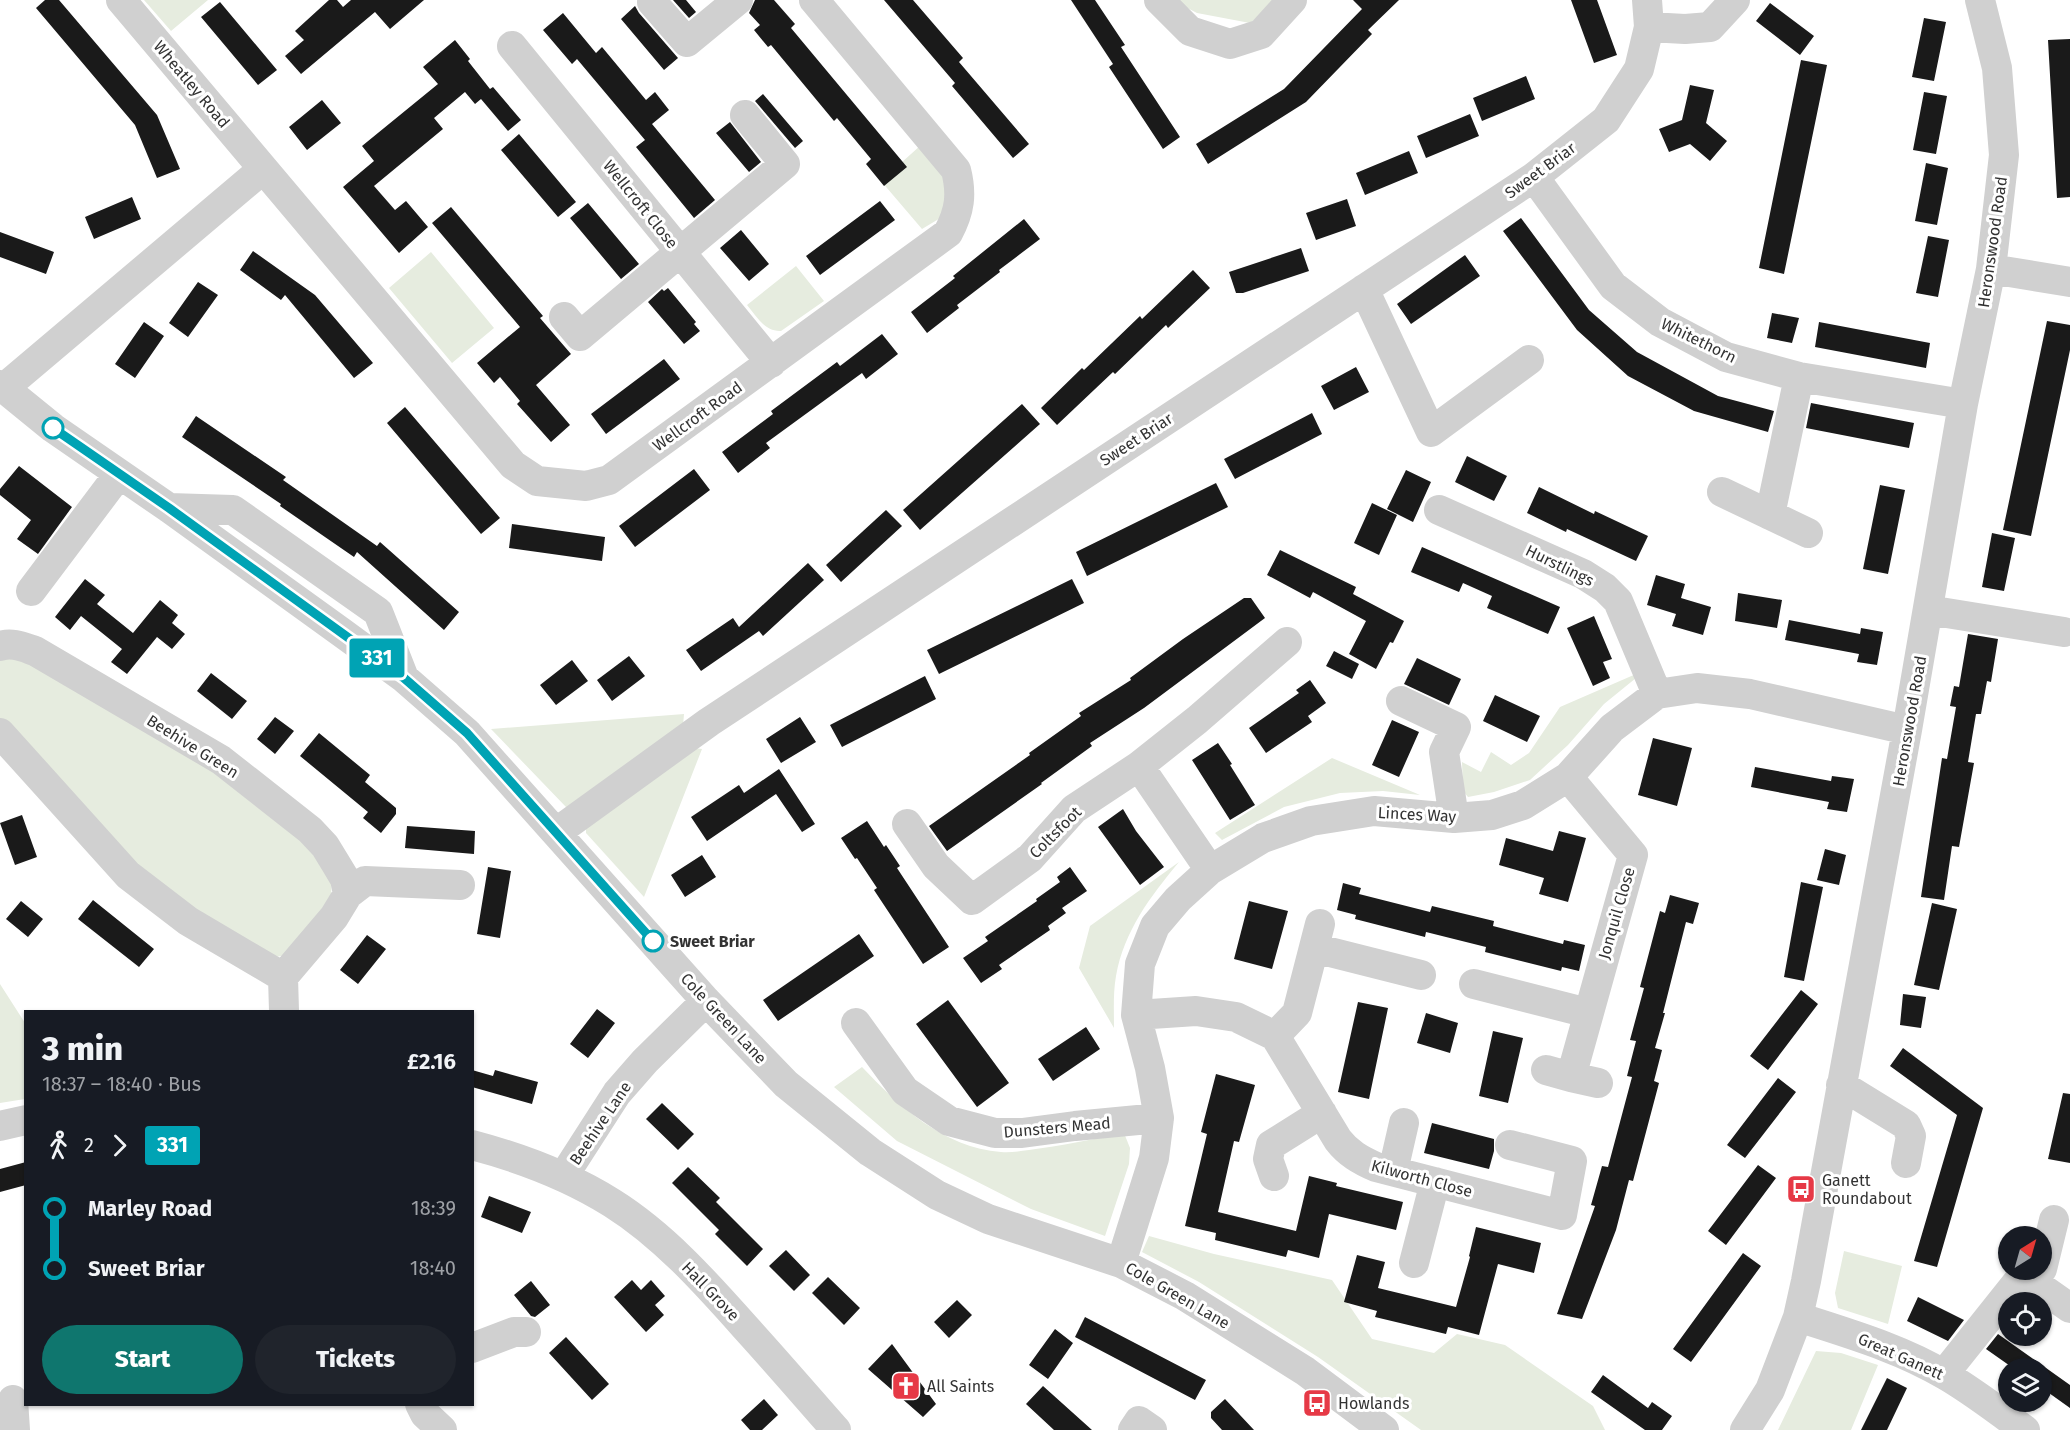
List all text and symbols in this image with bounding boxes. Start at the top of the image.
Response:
street label: Wheatley Road [150,37,234,132]
street label: Sweet Briar [1501,138,1580,202]
street label: Wellcroft Close [599,156,682,252]
street label: Heronswood Road [1974,175,2011,309]
street label: Whitethorn [1658,314,1740,367]
street label: Wellcroft Road [649,378,746,455]
street label: Sweet Briar [1096,408,1177,470]
unlabelled marker [42,417,64,439]
street label: Hurstlings [1523,541,1597,590]
line badge: 331 [342,638,412,678]
text: 331 [361,645,393,671]
street label: Heronswood Road [1889,654,1930,788]
street label: Beehive Green [143,711,242,782]
street label: Coltsfoot [1025,802,1085,862]
street label: Linces Way [1377,803,1457,826]
street label: Jonquil Close [1594,865,1639,961]
marker: Sweet Briar [642,930,664,952]
place label: Sweet Briar [670,932,755,951]
street label: Cole Green Lane [677,969,770,1068]
text: 3 min [42,1029,123,1069]
text: £2.16 [407,1048,456,1075]
text: 18:37 – 18:40 · Bus [42,1072,201,1096]
street label: Beehive Lane [566,1078,635,1169]
street label: Dunsters Mead [1003,1113,1111,1142]
icon: walk [42,1129,75,1162]
icon: forward [103,1129,136,1162]
text: 331 [157,1132,188,1158]
text: 2 [84,1133,94,1157]
street label: Kilworth Close [1369,1156,1475,1201]
place label: Ganett Roundabout [1822,1171,1912,1208]
bus stop icon: Ganett Roundabout [1785,1173,1817,1205]
text: Marley Road [88,1195,212,1222]
text: 18:39 [411,1196,456,1220]
north arrow [1998,1226,2052,1280]
map controls [1998,1226,2052,1412]
text: Sweet Briar [88,1255,205,1282]
text: 18:40 [410,1256,456,1280]
street label: Hall Grove [678,1258,743,1325]
street label: Cole Green Lane [1122,1258,1233,1333]
button: locate [1998,1292,2052,1346]
button: Start [42,1325,243,1394]
button: Tickets [255,1325,456,1394]
street label: Great Ganett [1855,1329,1947,1384]
button: layers [1998,1358,2052,1412]
church icon: All Saints [890,1370,922,1402]
place label: All Saints [927,1377,994,1396]
bus stop icon: Howlands [1301,1387,1333,1419]
place label: Howlands [1338,1394,1409,1413]

